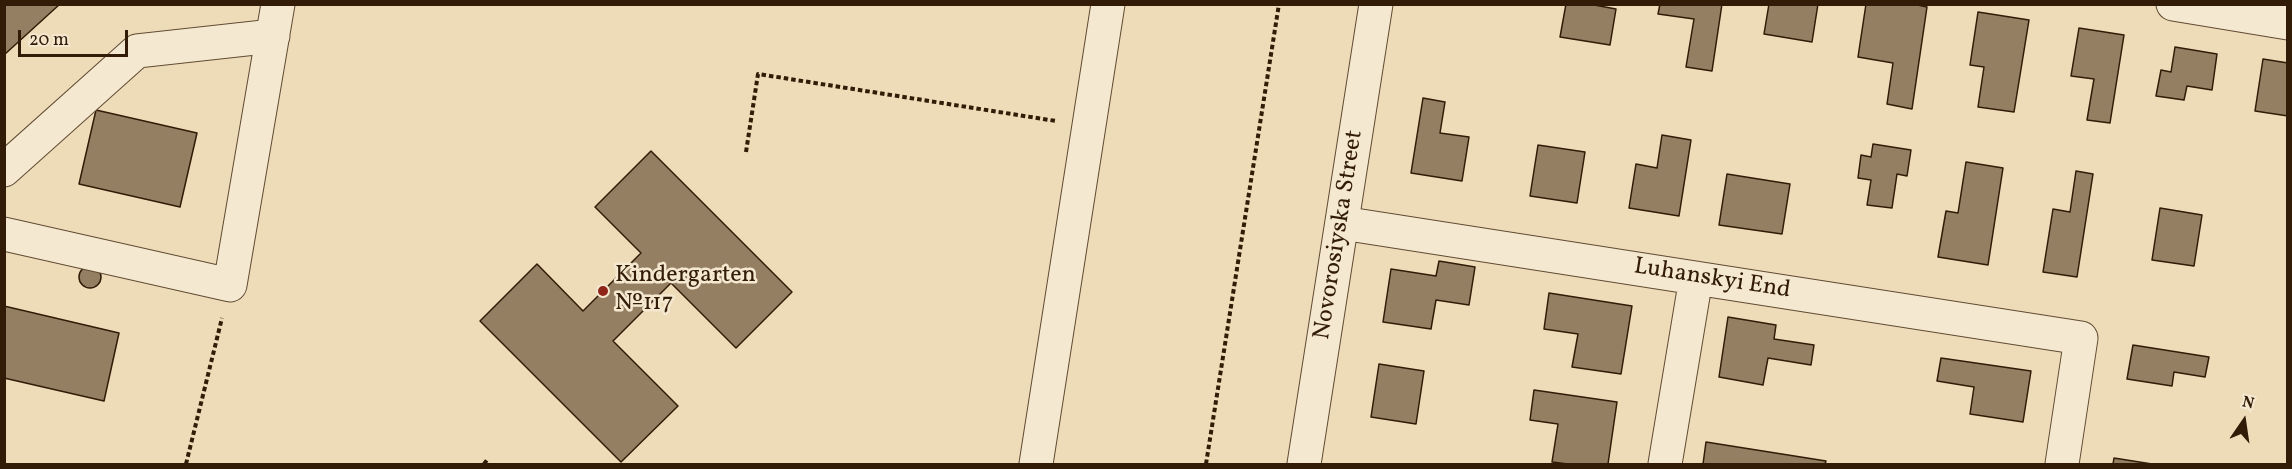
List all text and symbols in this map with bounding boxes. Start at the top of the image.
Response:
scale bar [21,18,130,56]
text: 20 m [29,28,69,53]
street label: Novorosiyska Street [1309,128,1371,342]
street label: Luhanskyi End [1632,253,1792,307]
place label: Kindergarten №117 [615,263,756,319]
marker: Kindergarten №117 [596,284,610,298]
north arrow [2214,391,2274,451]
text: N [2240,391,2256,415]

